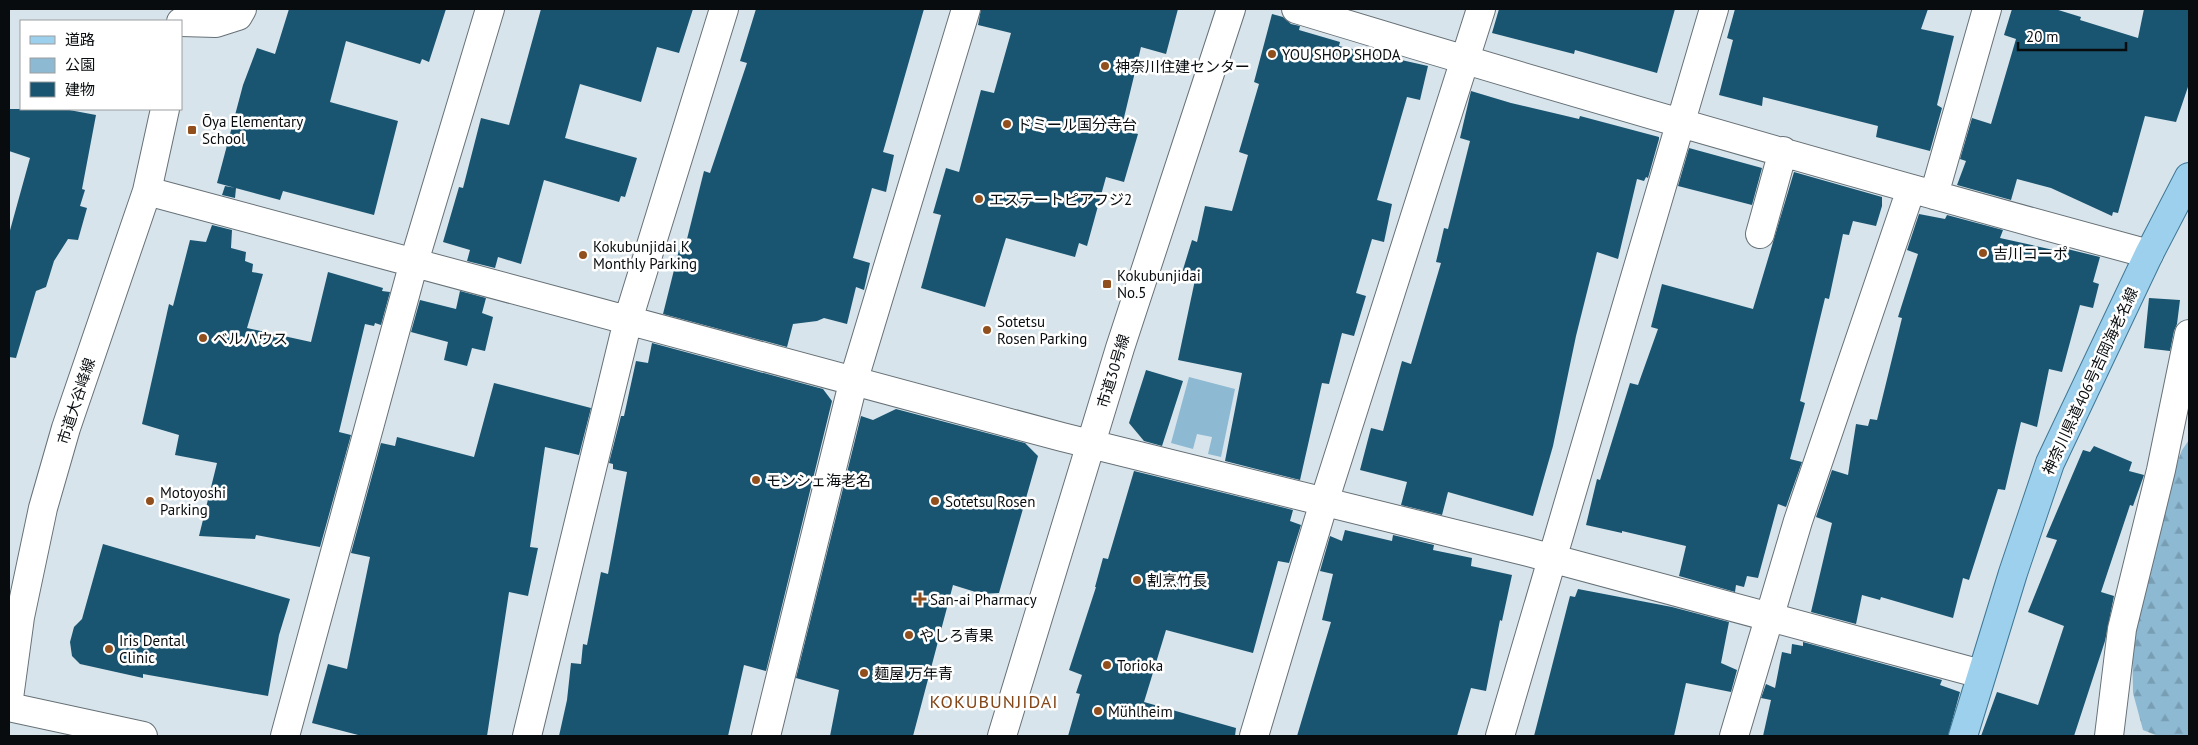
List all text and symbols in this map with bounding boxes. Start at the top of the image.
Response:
legend [20,20,182,110]
scale bar [2018,20,2126,52]
text: 20 m [2026,27,2059,46]
text: 道路 [65,30,95,49]
place label: YOU SHOP SHODA [1282,45,1401,64]
marker: YOU SHOP SHODA [1266,48,1278,60]
text: 公園 [65,55,95,74]
place label: 神奈川住建センター [1115,57,1250,76]
marker: 神奈川住建センター [1099,60,1111,72]
text: 建物 [65,80,95,99]
place label: Ōya Elementary School [202,112,303,148]
place label: ドミール国分寺台 [1017,115,1137,134]
marker: ドミール国分寺台 [1001,118,1013,130]
marker: Ōya Elementary School [186,124,198,136]
place label: エステートピアフジ2 [989,190,1132,209]
marker: エステートピアフジ2 [973,193,985,205]
place label: Kokubunjidai K Monthly Parking [593,237,697,273]
place label: 吉川コーポ [1993,244,2068,263]
marker: 吉川コーポ [1977,247,1989,259]
marker: Kokubunjidai K Monthly Parking [577,249,589,261]
place label: Kokubunjidai No.5 [1117,266,1201,302]
marker: Kokubunjidai No.5 [1101,278,1113,290]
street label: 神奈川県道406号吉岡海老名線 [2038,284,2142,478]
place label: Sotetsu Rosen Parking [997,312,1087,348]
marker: Sotetsu Rosen Parking [981,324,993,336]
place label: ベルハウス [213,329,288,348]
marker: ベルハウス [197,332,209,344]
street label: 市道30号線 [1093,332,1133,410]
street label: 市道大谷峰線 [53,355,99,447]
place label: モンシェ海老名 [766,471,871,490]
marker: モンシェ海老名 [750,474,762,486]
place label: Motoyoshi Parking [160,483,226,519]
place label: Sotetsu Rosen [945,492,1035,511]
marker: Motoyoshi Parking [144,495,156,507]
marker: Sotetsu Rosen [929,495,941,507]
place label: 割烹竹長 [1147,571,1207,590]
marker: 割烹竹長 [1131,574,1143,586]
place label: San-ai Pharmacy [930,590,1037,609]
marker: San-ai Pharmacy [914,593,926,605]
place label: やしろ青果 [919,626,994,645]
marker: やしろ青果 [903,629,915,641]
place label: Iris Dental Clinic [119,631,186,667]
marker: Iris Dental Clinic [103,643,115,655]
place label: Torioka [1117,656,1163,675]
marker: Torioka [1101,659,1113,671]
place label: 麺屋 万年青 [874,664,953,683]
marker: 麺屋 万年青 [858,667,870,679]
district label: KOKUBUNJIDAI [929,690,1059,713]
place label: Mühlheim [1108,702,1173,721]
marker: Mühlheim [1092,705,1104,717]

